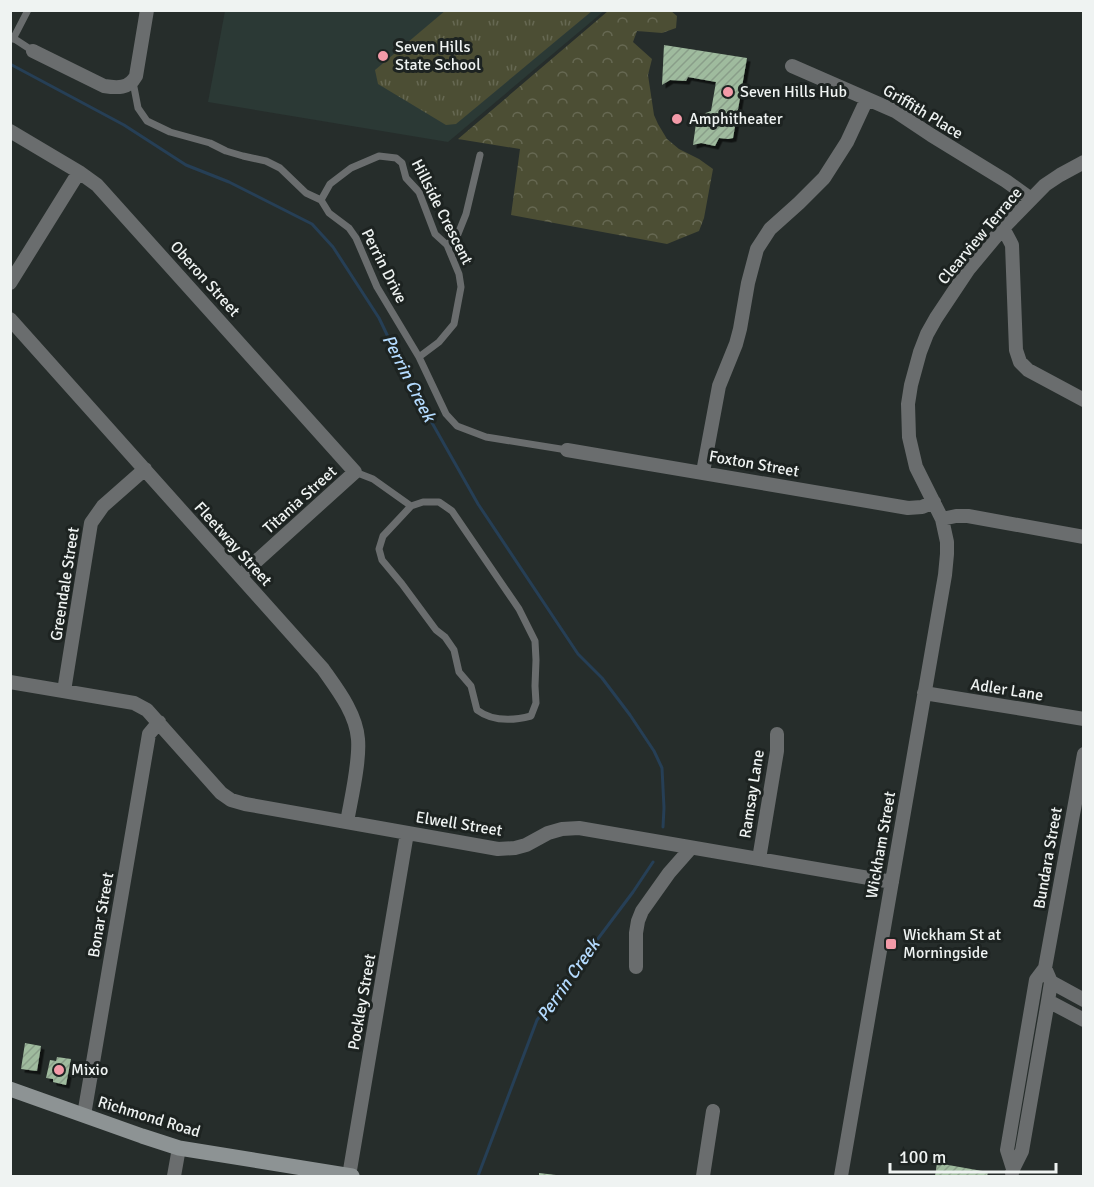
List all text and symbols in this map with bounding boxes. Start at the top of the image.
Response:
place label: Seven Hills State School [395,37,481,75]
marker: Seven Hills State School [376,49,390,63]
street label: Griffith Place [879,80,967,144]
place label: Seven Hills Hub [740,82,847,102]
marker: Seven Hills Hub [721,85,735,99]
place label: Amphitheater [689,109,783,129]
marker: Amphitheater [670,112,684,126]
street label: Hillside Crescent [407,156,477,268]
street label: Clearview Terrace [934,183,1026,289]
street label: Perrin Drive [357,225,411,307]
street label: Oberon Street [166,237,244,321]
water label: Perrin Creek [378,331,441,427]
street label: Foxton Street [707,446,801,482]
street label: Titania Street [259,461,341,538]
street label: Fleetway Street [190,498,276,591]
street label: Greendale Street [46,525,84,642]
street label: Adler Lane [969,674,1045,706]
street label: Ramsay Lane [735,748,769,840]
street label: Wickham Street [862,790,900,900]
street label: Bundara Street [1029,805,1067,910]
street label: Elwell Street [414,807,504,841]
street label: Bonar Street [84,871,118,959]
place label: Wickham St at Morningside [903,925,1002,963]
water label: Perrin Creek [532,933,605,1025]
marker: Wickham St at Morningside [884,937,898,951]
street label: Pockley Street [344,952,380,1052]
place label: Mixio [71,1060,108,1080]
marker: Mixio [52,1063,66,1077]
street label: Richmond Road [95,1092,203,1142]
scale bar [890,1136,1056,1174]
text: 100 m [899,1146,946,1168]

